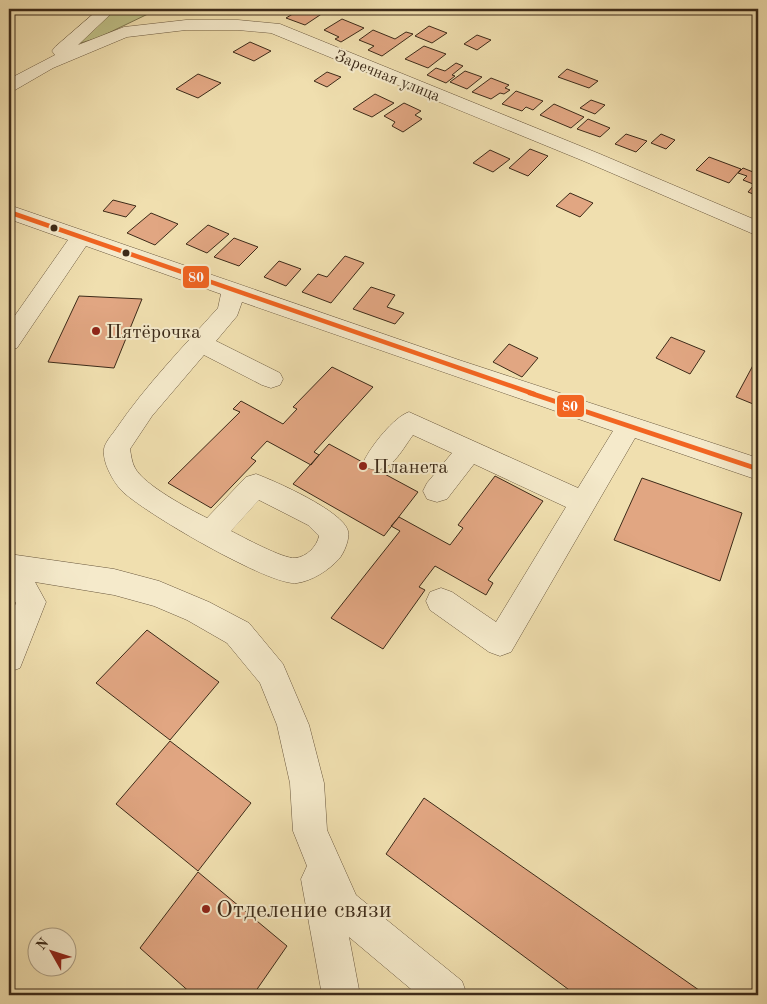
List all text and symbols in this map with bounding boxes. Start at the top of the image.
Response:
street label: Заречная улица [332,48,442,105]
unlabelled marker [49,223,59,233]
unlabelled marker [121,248,131,258]
line badge: 80 [182,265,210,289]
text: 80 [188,271,204,285]
place label: Пятёрочка [106,323,201,343]
marker: Пятёрочка [90,325,102,337]
line badge: 80 [556,394,585,418]
text: 80 [562,400,578,414]
place label: Планета [373,458,448,478]
marker: Планета [357,460,369,472]
place label: Отделение связи [216,899,392,923]
marker: Отделение связи [200,903,212,915]
north arrow [28,926,78,976]
text: N [34,936,52,953]

